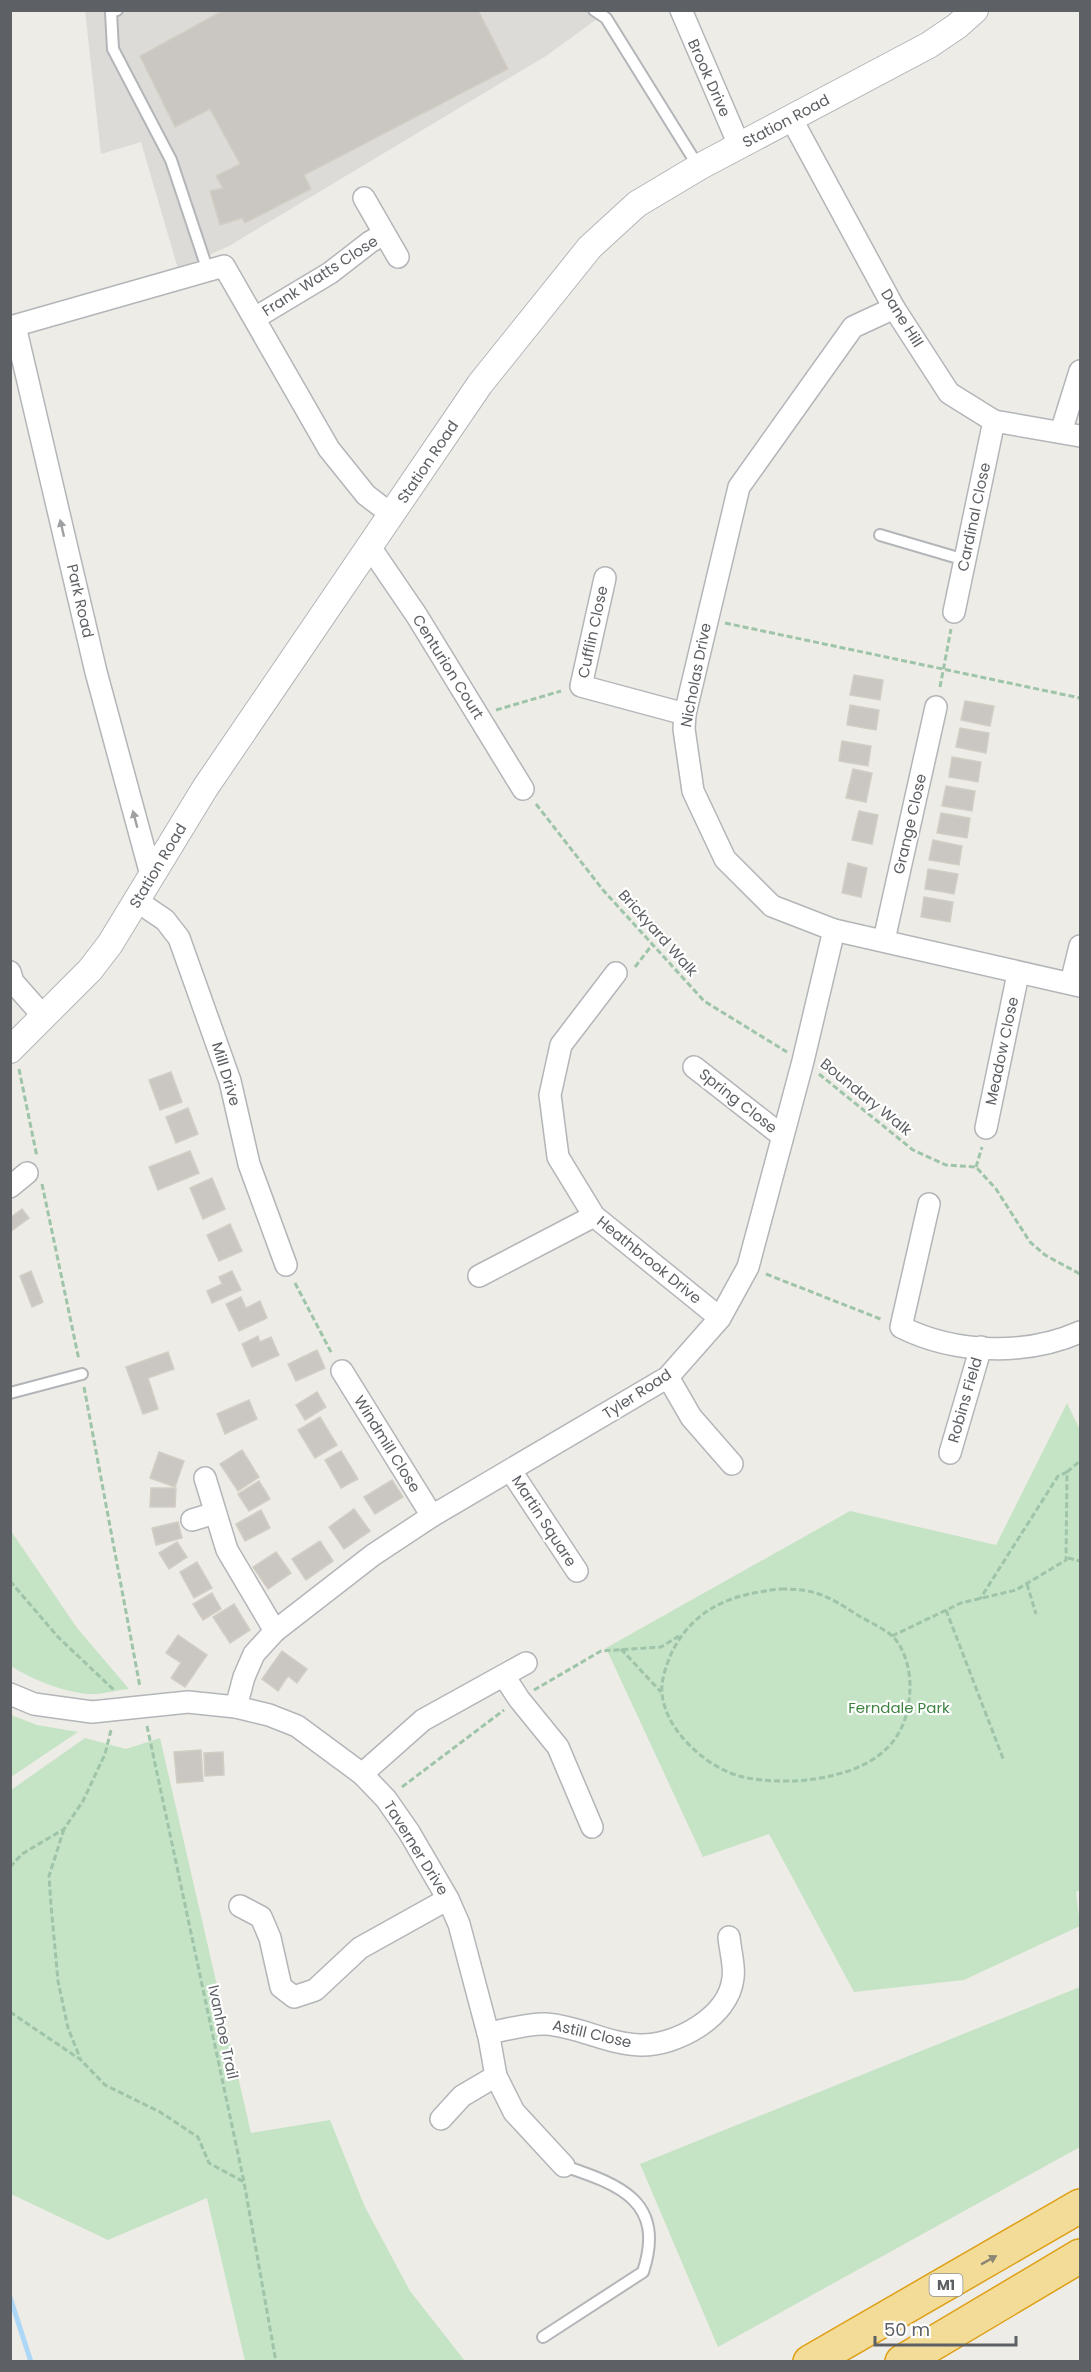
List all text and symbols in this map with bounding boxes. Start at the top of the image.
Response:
street label: Brook Drive [683,35,736,120]
street label: Station Road [739,89,833,152]
street label: Frank Watts Close [258,230,382,321]
street label: Dane Hill [876,285,929,351]
street label: Station Road [392,416,463,507]
street label: Cardinal Close [952,461,995,573]
one-way arrow [57,518,67,537]
street label: Park Road [62,562,99,640]
street label: Cufflin Close [572,584,613,680]
street label: Centurion Court [408,610,489,723]
street label: Nicholas Drive [675,621,716,729]
street label: Grange Close [888,772,931,876]
one-way arrow [130,809,140,828]
street label: Station Road [124,819,191,912]
street label: Brickyard Walk [614,885,703,981]
street label: Meadow Close [980,995,1023,1107]
street label: Mill Drive [207,1039,246,1108]
street label: Boundary Walk [816,1053,917,1140]
street label: Spring Close [695,1063,782,1138]
street label: Heathbrook Drive [593,1211,706,1308]
street label: Robins Field [942,1354,987,1445]
street label: Tyler Road [598,1363,675,1424]
street label: Windmill Close [349,1391,426,1496]
street label: Martin Square [507,1471,582,1570]
park label: Ferndale Park [848,1697,950,1718]
street label: Taverner Drive [379,1797,454,1899]
street label: Ivanhoe Trail [203,1983,244,2081]
street label: Astill Close [551,2014,634,2053]
one-way arrow [981,2255,998,2265]
road number: M1 [930,2274,962,2296]
scale bar [875,2309,1016,2347]
text: 50 m [884,2317,930,2342]

